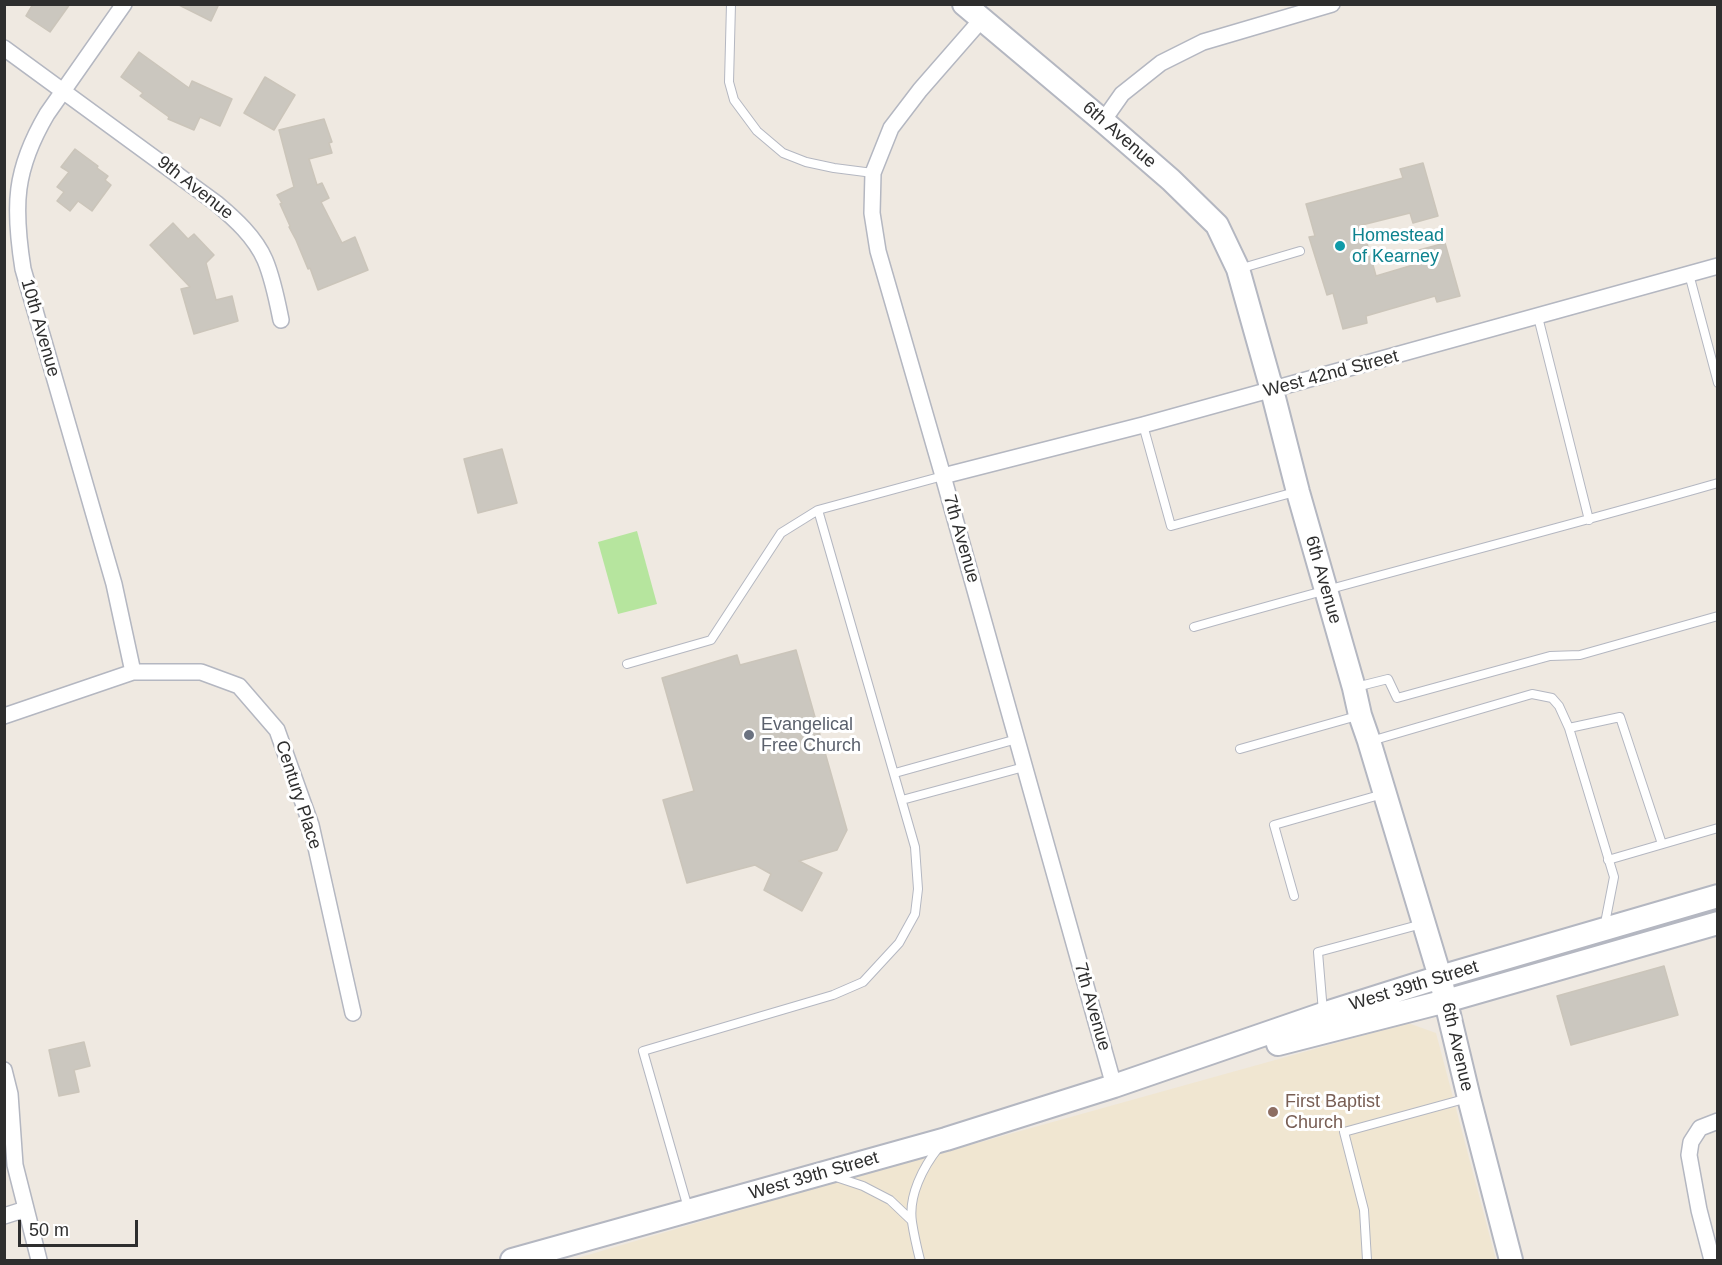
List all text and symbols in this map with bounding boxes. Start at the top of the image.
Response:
street label: 6th Avenue [1078,97,1160,173]
street label: 9th Avenue [153,152,237,224]
place label: Homestead of Kearney [1352,225,1444,268]
marker: Homestead of Kearney [1333,239,1347,253]
street label: 10th Avenue [16,277,64,379]
street label: West 42nd Street [1261,346,1401,402]
street label: 7th Avenue [938,492,984,586]
street label: 6th Avenue [1300,533,1346,627]
place label: Evangelical Free Church [761,714,861,756]
marker: Evangelical Free Church [742,728,756,742]
street label: Century Place [270,738,326,852]
street label: West 39th Street [1347,956,1481,1016]
street label: 7th Avenue [1069,960,1115,1054]
street label: 6th Avenue [1436,1000,1478,1094]
place label: First Baptist Church [1285,1091,1380,1134]
marker: First Baptist Church [1266,1105,1280,1119]
street label: West 39th Street [747,1147,881,1205]
scale bar [21,1208,141,1246]
text: 50 m [29,1220,69,1240]

